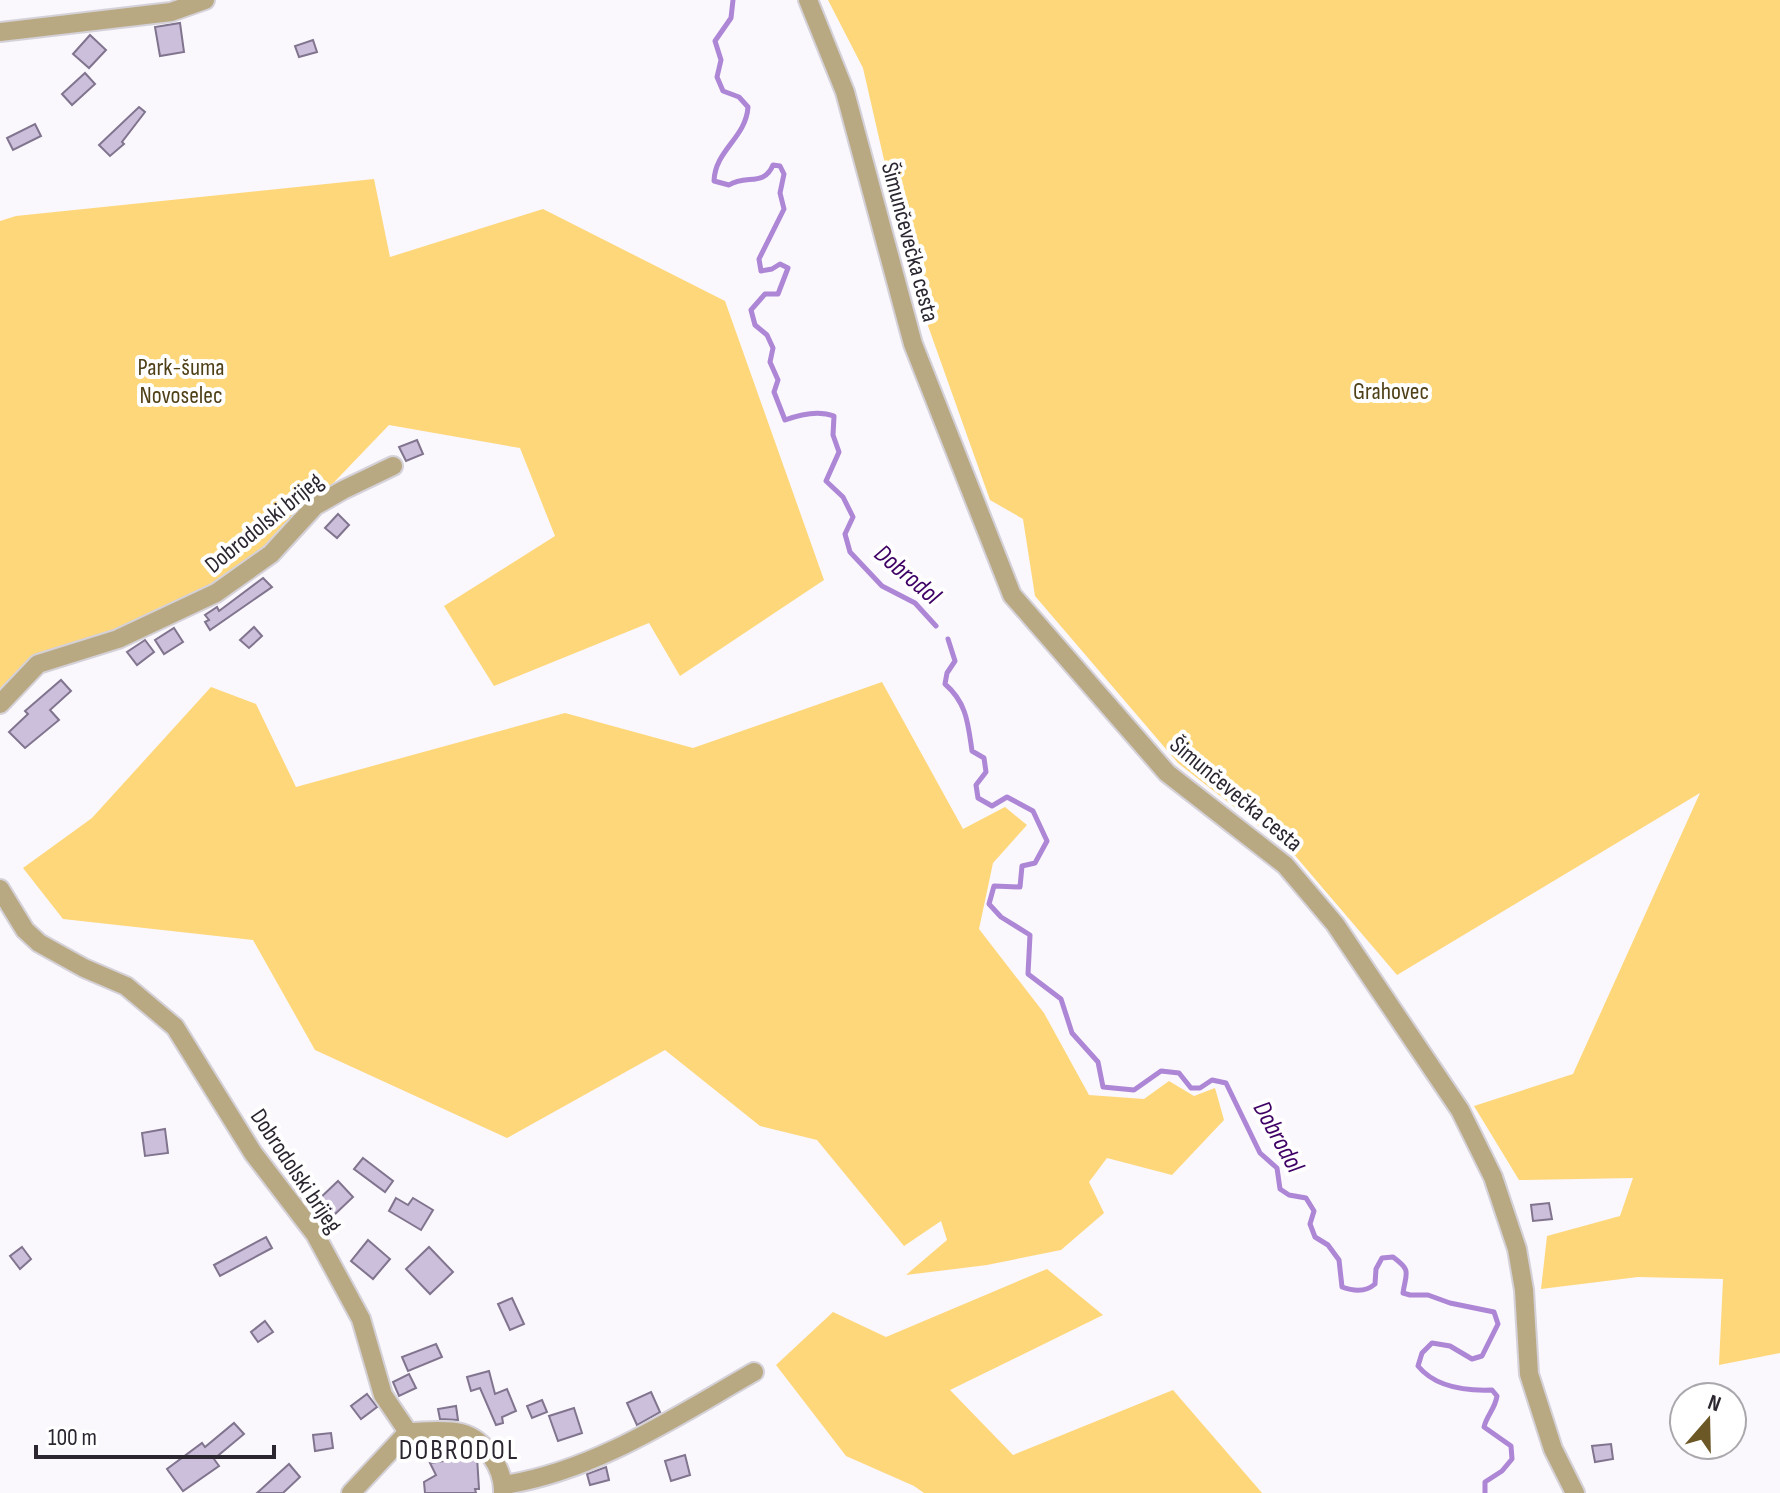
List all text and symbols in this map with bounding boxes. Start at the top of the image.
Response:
street label: Šimunčevečka cesta [875,159,945,325]
park label: Park-šuma Novoselec [137,353,225,410]
park label: Grahovec [1353,377,1429,406]
street label: Dobrodolski brijeg [199,467,329,579]
water label: Dobrodol [868,538,947,612]
street label: Šimunčevečka cesta [1164,730,1308,858]
water label: Dobrodol [1246,1096,1311,1179]
street label: Dobrodolski brijeg [244,1103,348,1239]
north arrow [1668,1381,1748,1461]
text: N [1704,1389,1724,1418]
scale bar [36,1409,274,1459]
text: 100 m [48,1423,97,1452]
district label: DOBRODOL [399,1434,519,1467]

